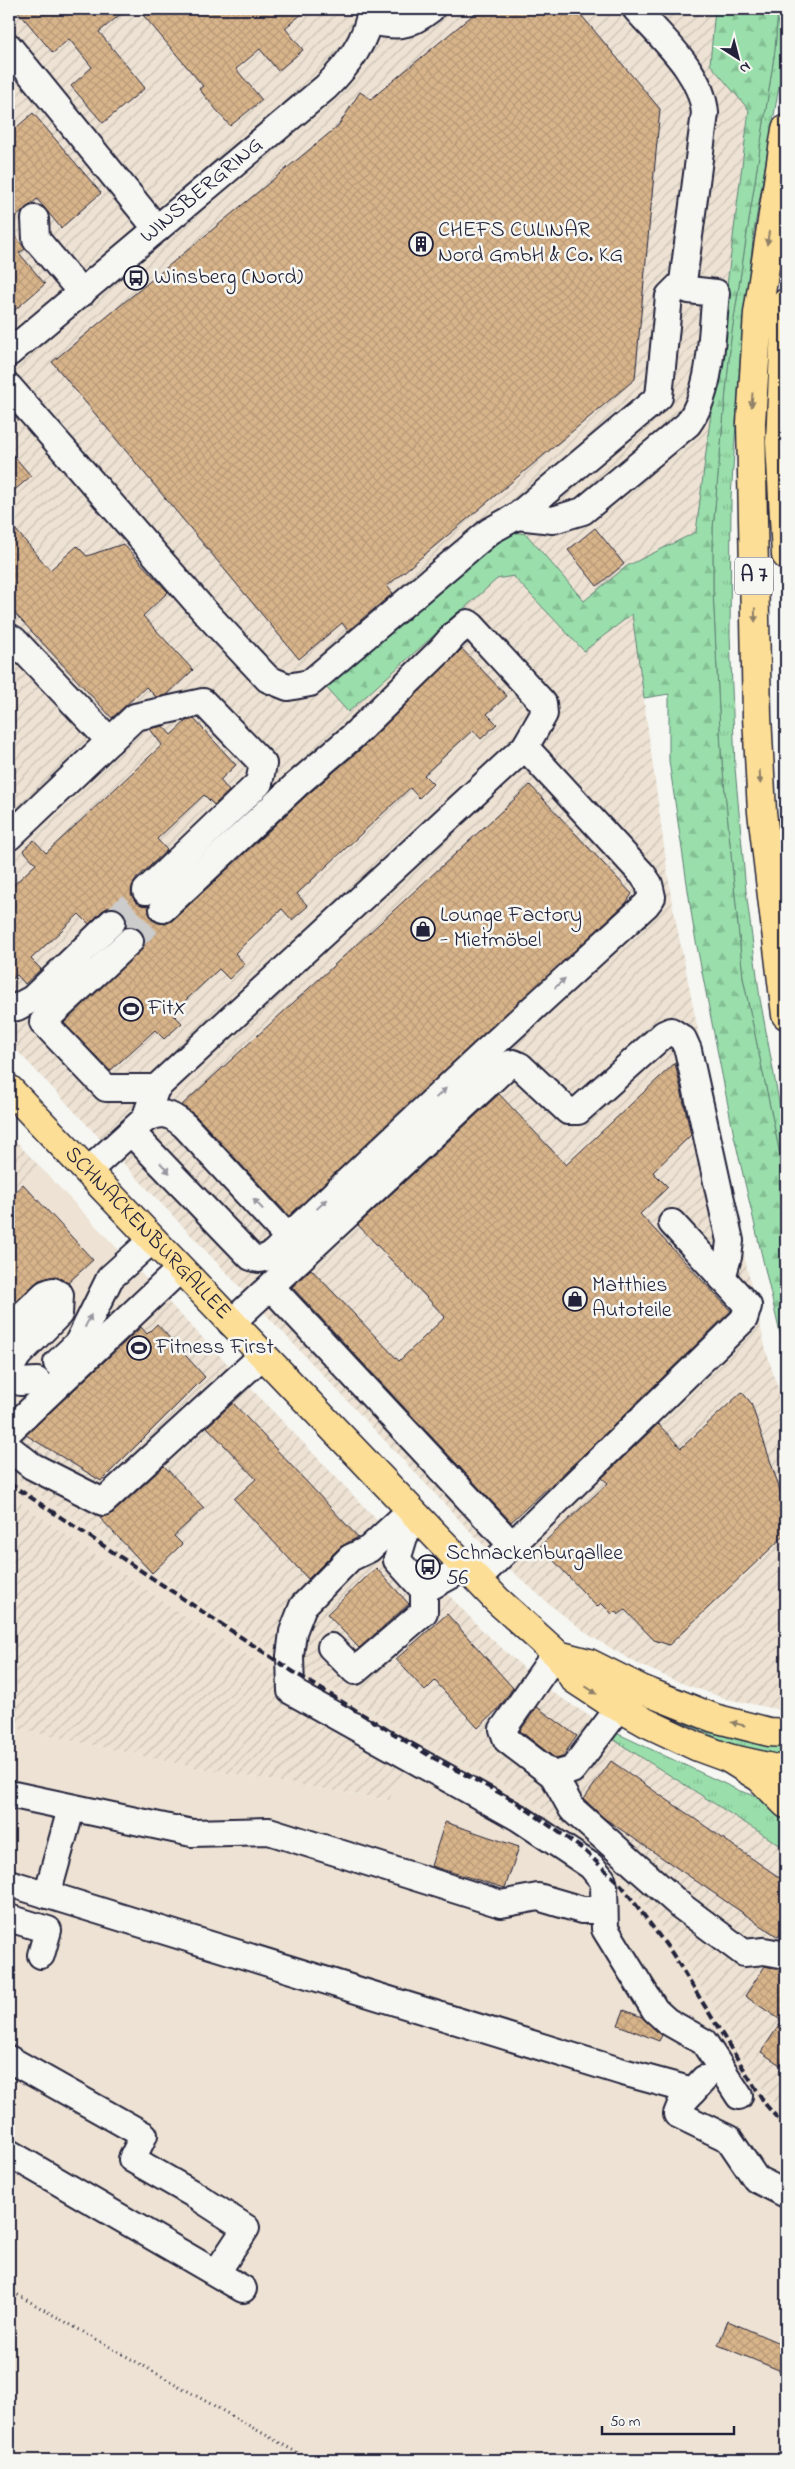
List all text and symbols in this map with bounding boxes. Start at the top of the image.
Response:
north arrow [712,32,762,82]
text: N [735,56,755,79]
street label: WINSBERGRING [134,130,270,252]
place label: CHEFS CULINAR Nord GmbH & Co. KG [438,215,623,272]
building icon: CHEFS CULINAR Nord GmbH & Co. KG [408,231,434,257]
one-way arrow [764,231,772,247]
place label: Winsberg (Nord) [154,262,303,295]
bus stop icon: Winsberg (Nord) [123,265,149,291]
one-way arrow [748,392,756,408]
road number: A 7 [735,558,773,594]
one-way arrow [751,607,759,623]
one-way arrow [757,770,765,786]
place label: Lounge Factory - Mietmöbel [440,900,582,957]
shop icon: Lounge Factory - Mietmöbel [410,916,436,942]
one-way arrow [554,977,566,989]
place label: FitX [147,993,187,1025]
sports icon: FitX [118,996,144,1022]
one-way arrow [434,1087,446,1099]
street label: SCHNACKENBURGALLEE [56,1139,238,1328]
one-way arrow [158,1161,170,1173]
one-way arrow [316,1198,328,1210]
one-way arrow [252,1199,264,1211]
place label: Matthies Autoteile [592,1270,672,1327]
shop icon: Matthies Autoteile [562,1286,588,1312]
one-way arrow [84,1314,92,1329]
place label: Fitness First [155,1332,274,1364]
sports icon: Fitness First [126,1335,152,1361]
place label: Schnackenburgallee 56 [446,1538,623,1595]
bus stop icon: Schnackenburgallee 56 [415,1554,441,1580]
one-way arrow [584,1686,597,1695]
one-way arrow [731,1720,746,1728]
scale bar [602,2404,735,2436]
text: 50 m [610,2411,641,2433]

